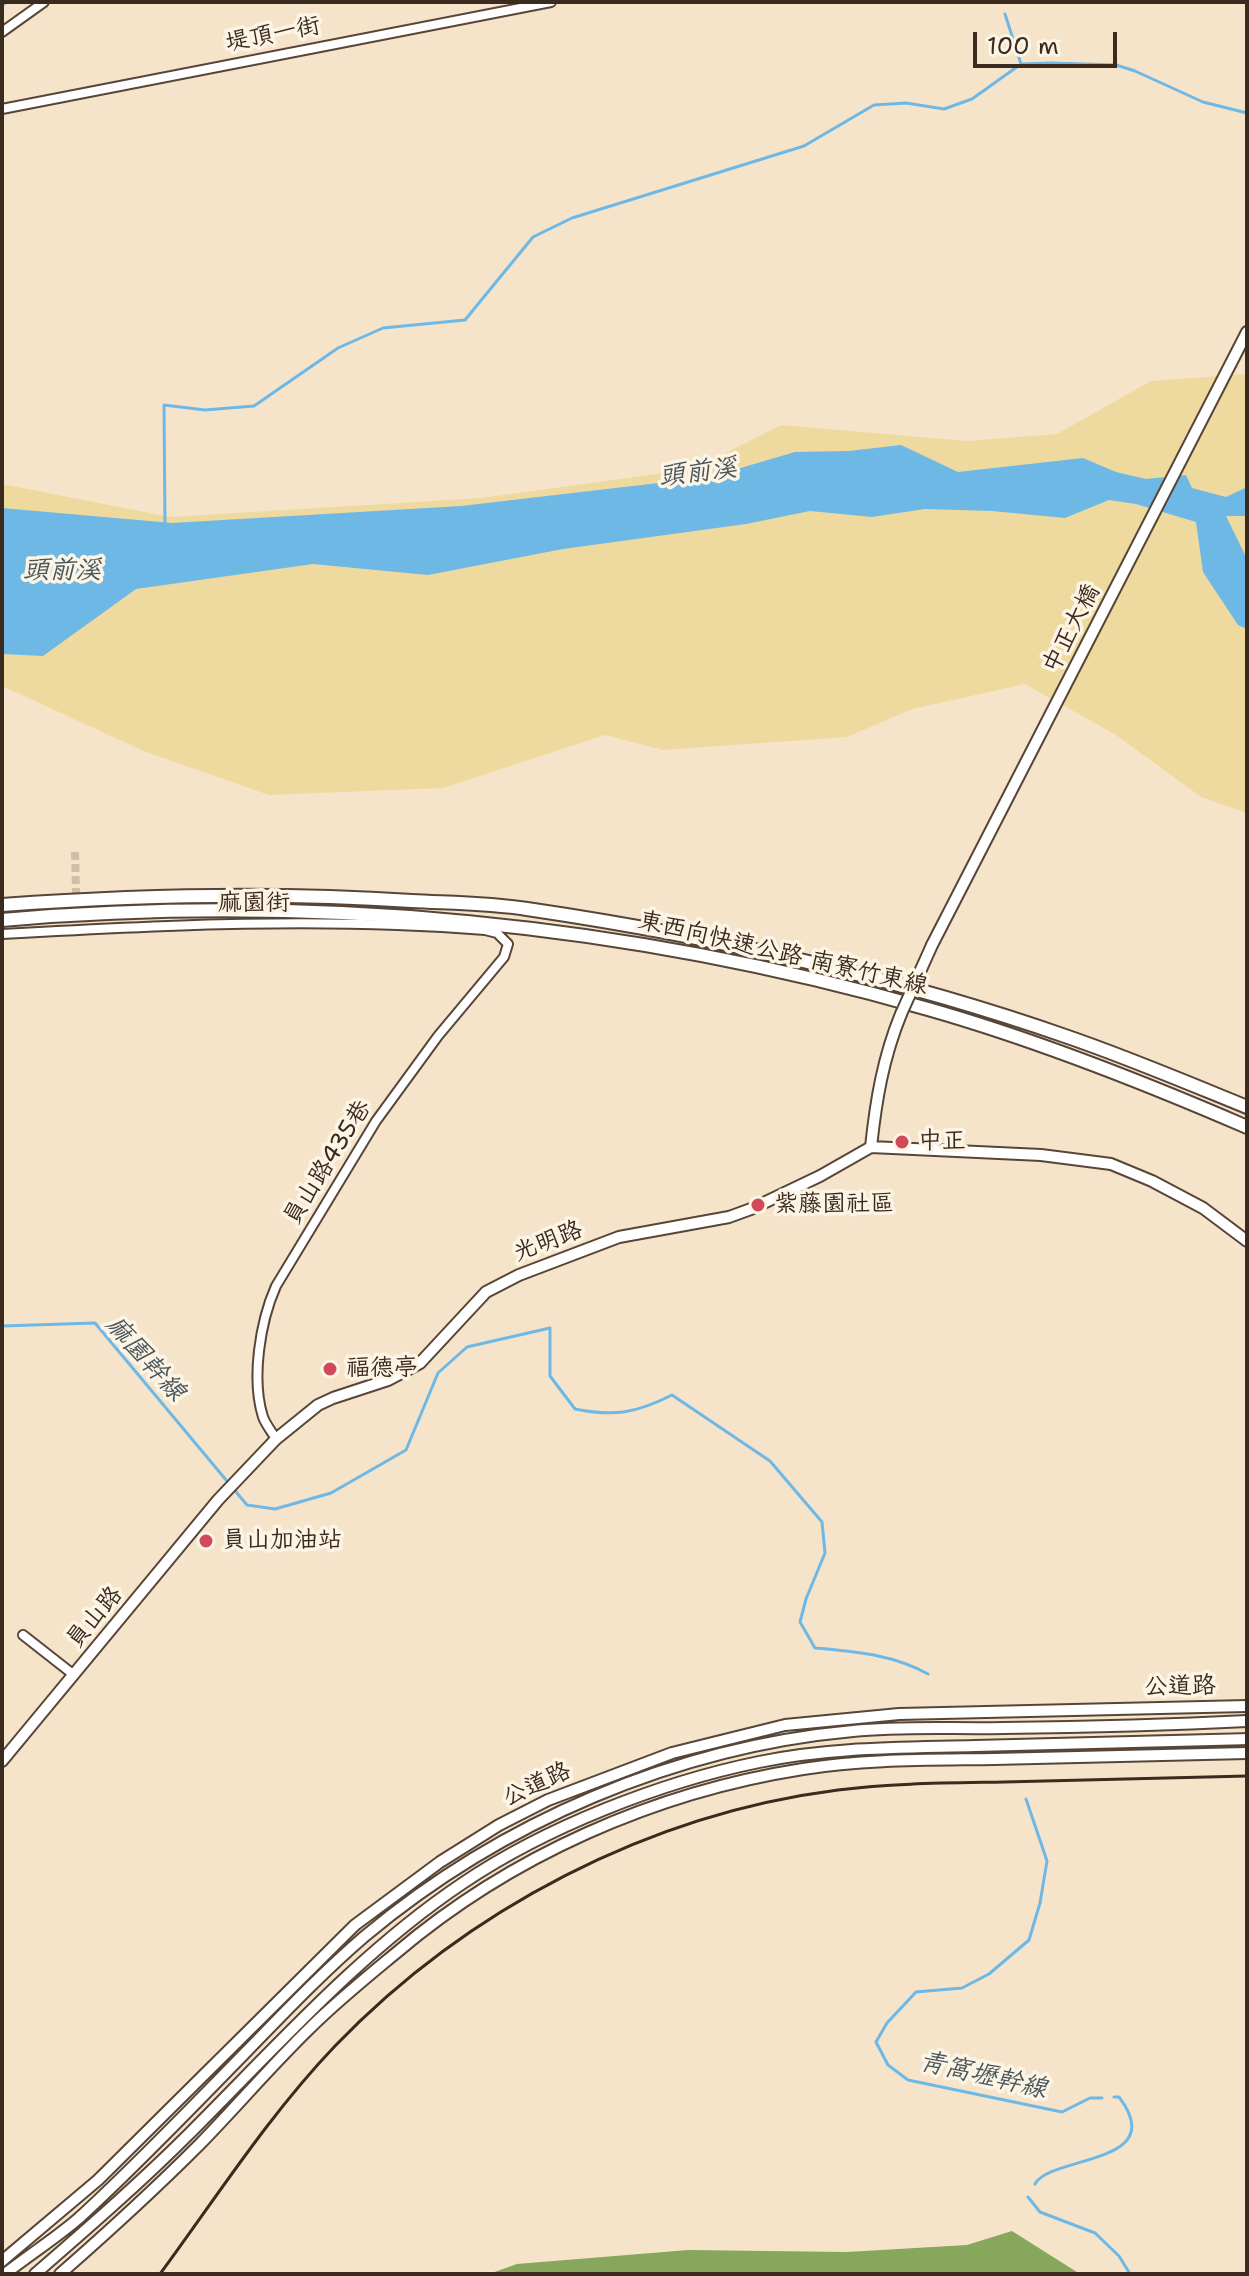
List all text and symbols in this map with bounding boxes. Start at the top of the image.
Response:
street label: 堤頂一街 [223,12,323,58]
scale bar [977,16,1121,66]
text: 100 m [987,30,1059,62]
water label: 頭前溪 [657,453,739,493]
water label: 頭前溪 [23,555,101,587]
street label: 中正大橋 [1037,580,1107,678]
street label: 麻園街 [218,890,290,918]
street label: 東西向快速公路 南寮竹東線 [635,907,931,1001]
street label: 員山路435巷 [278,1095,378,1231]
place label: 中正 [918,1128,966,1156]
marker: 中正 [893,1133,911,1151]
place label: 紫藤園社區 [774,1191,894,1219]
marker: 紫藤園社區 [749,1196,767,1214]
street label: 光明路 [509,1216,587,1268]
water label: 麻園幹線 [99,1310,191,1408]
place label: 福德亭 [346,1355,418,1383]
marker: 福德亭 [321,1360,339,1378]
place label: 員山加油站 [222,1527,342,1555]
marker: 員山加油站 [197,1532,215,1550]
street label: 員山路 [61,1581,129,1655]
street label: 公道路 [1144,1672,1216,1702]
street label: 公道路 [498,1757,576,1813]
water label: 青窩壢幹線 [916,2046,1050,2106]

